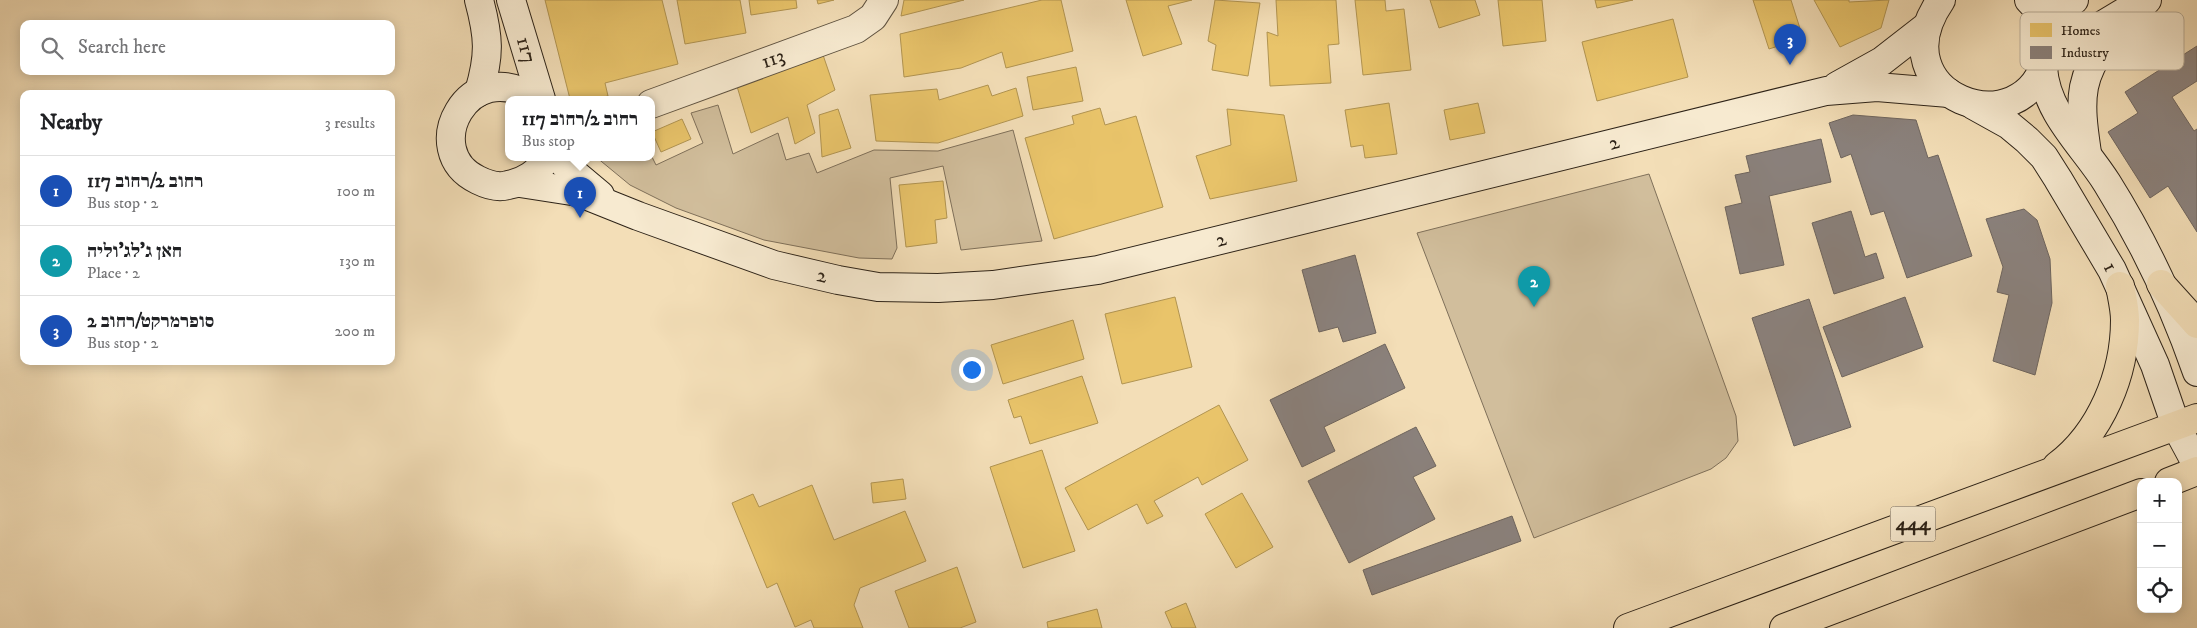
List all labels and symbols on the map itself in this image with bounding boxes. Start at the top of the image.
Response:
legend [2020,12,2184,70]
text: Homes [2061,22,2101,40]
pin: 3 [1774,24,1806,65]
street label: 117 [510,34,542,66]
street label: 113 [758,43,788,75]
text: Industry [2061,44,2109,62]
street label: 2 [1606,129,1623,157]
pin: 1 [564,177,596,218]
street label: 2 [1213,226,1230,254]
street label: 1 [2097,257,2123,277]
street label: 2 [814,262,831,290]
pin: 2 [1518,266,1550,307]
your location [959,357,985,383]
road number: 444 [1890,506,1936,542]

